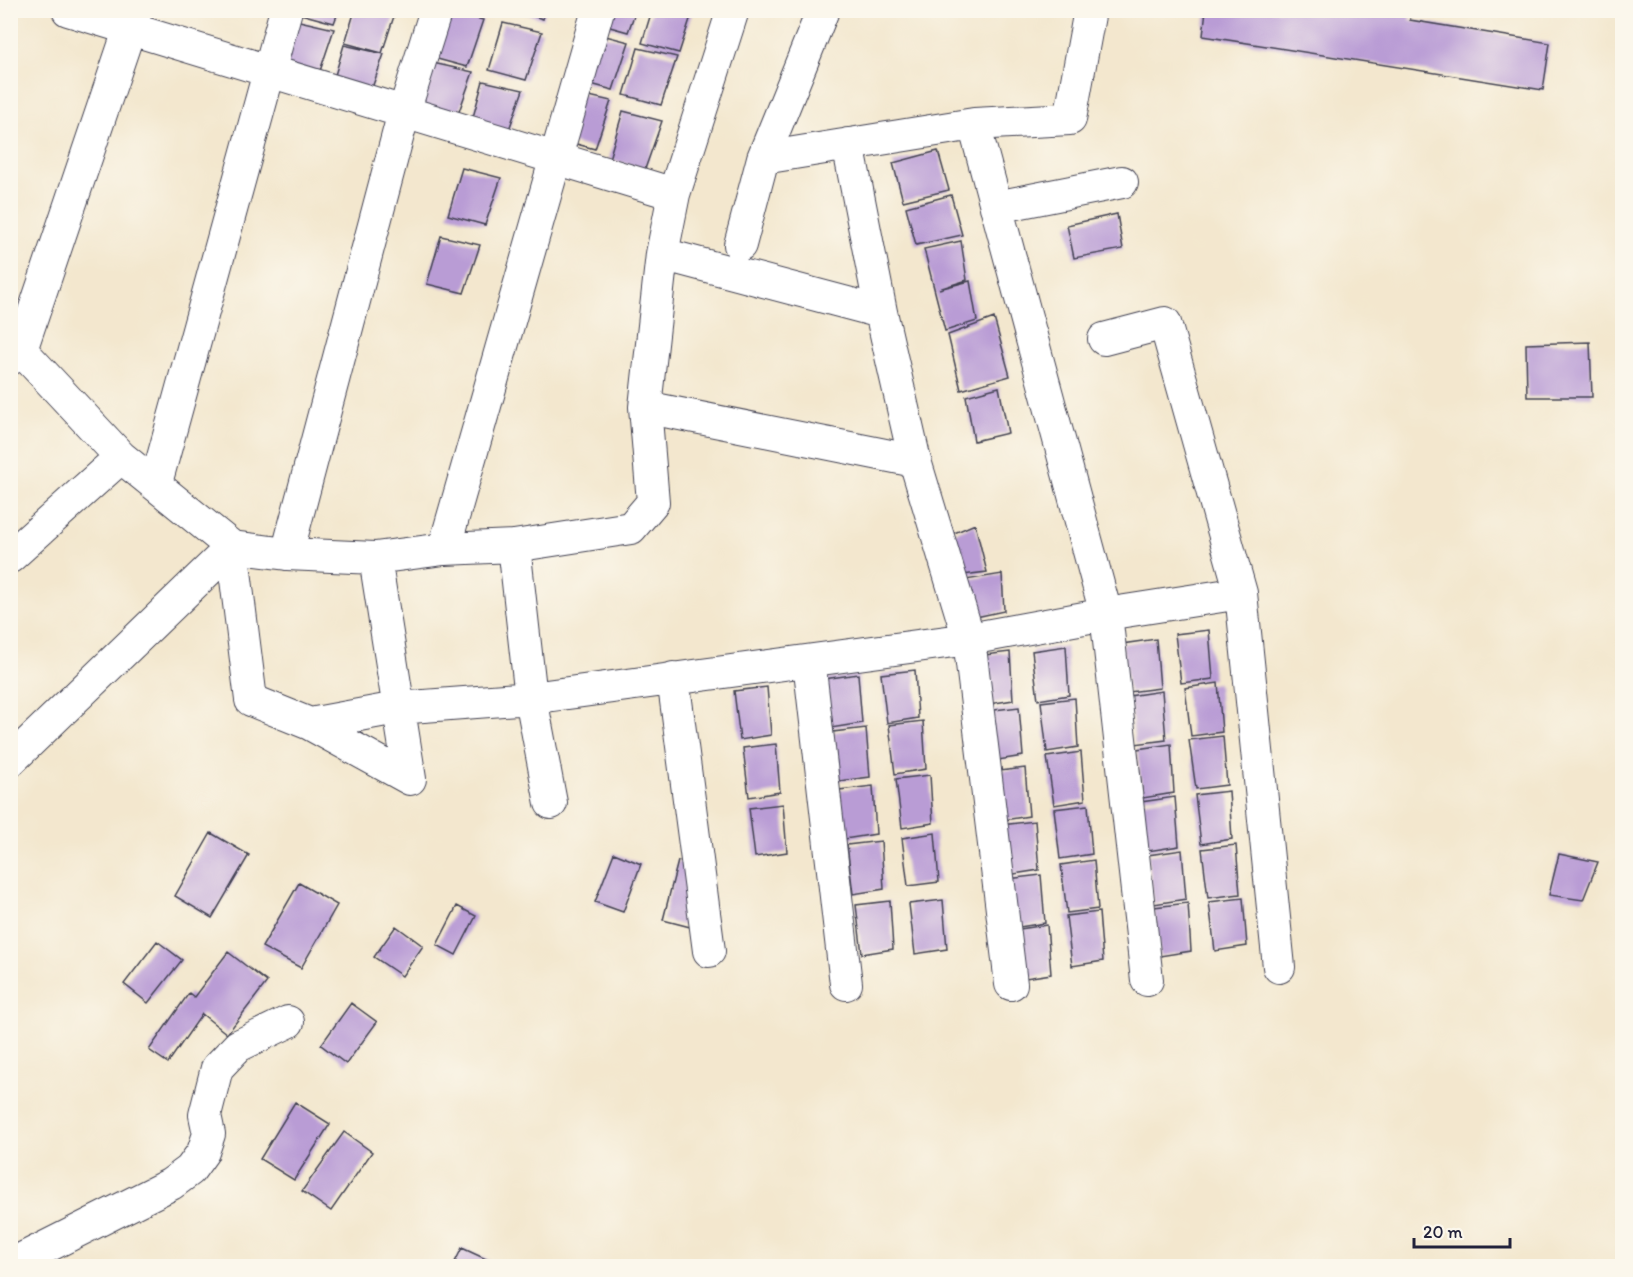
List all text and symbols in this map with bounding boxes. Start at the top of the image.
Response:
scale bar [1414,1211,1510,1249]
text: 20 m [1423,1221,1463,1243]

